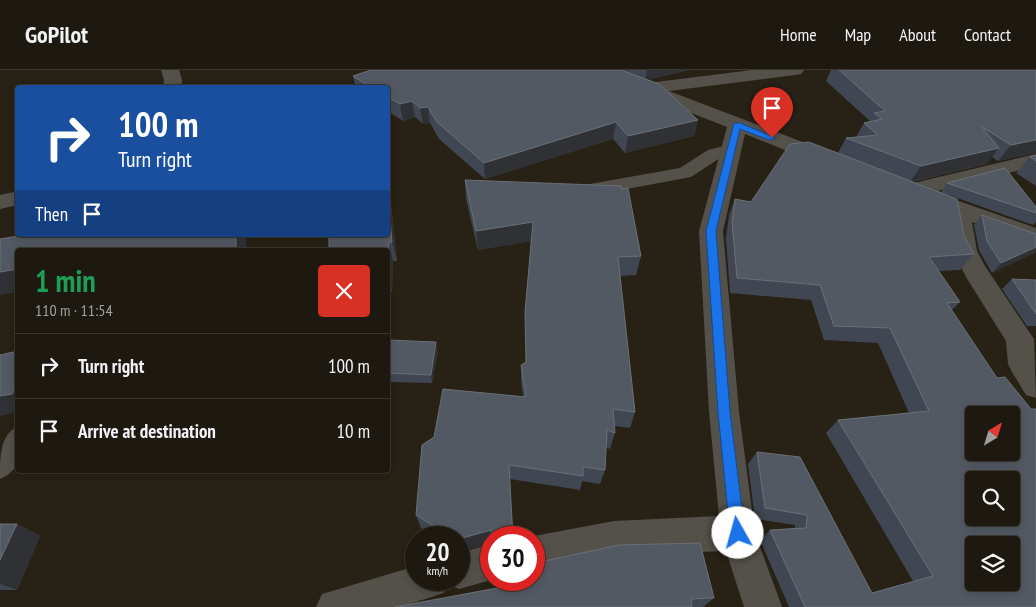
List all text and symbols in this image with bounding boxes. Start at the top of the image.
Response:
text: GoPilot [25,19,88,50]
text: Home [780,23,817,46]
text: Map [845,23,871,46]
text: About [899,23,936,46]
text: Contact [964,23,1011,46]
pin [751,87,793,138]
icon: arrive [758,94,786,122]
text: 100 m [118,101,199,147]
icon: right [35,105,100,170]
text: Turn right [118,145,192,173]
icon: arrive [78,200,106,228]
text: Then [35,202,68,226]
text: 1 min [35,261,96,300]
button: close [318,265,370,317]
text: 110 m · 11:54 [35,300,113,320]
icon: right [35,352,63,380]
text: Turn right [78,354,144,378]
text: 100 m [328,354,370,378]
north arrow [965,406,1020,461]
map controls [965,406,1020,591]
icon: arrive [35,417,63,445]
text: Arrive at destination [78,419,216,443]
text: 10 m [337,419,370,443]
button: search [965,471,1020,526]
position arrow [711,506,763,558]
speed limit sign: 30 [480,526,545,591]
text: 20 [426,536,449,568]
button: layers [965,536,1020,591]
text: km/h [427,563,448,578]

